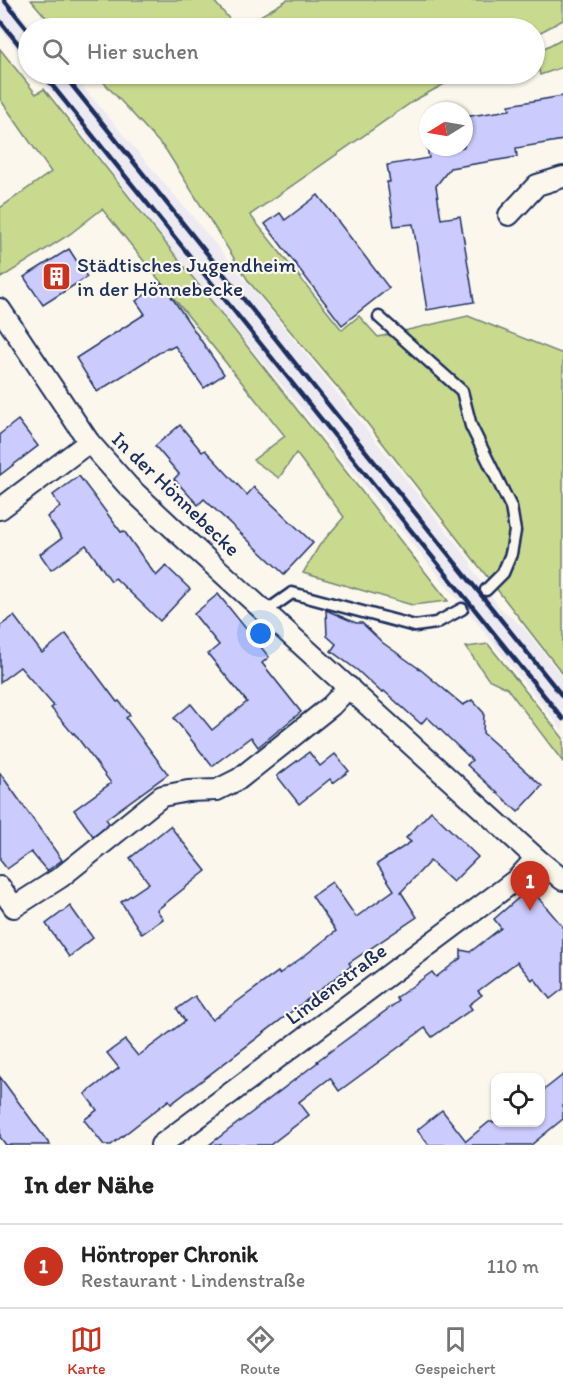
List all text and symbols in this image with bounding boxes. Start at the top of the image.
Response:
search box [18,18,545,84]
icon: search [39,35,72,68]
text: Hier suchen [87,38,198,65]
north arrow [419,102,473,156]
place label: Städtisches Jugendheim in der Hönnebecke [77,252,296,301]
building icon: Städtisches Jugendheim in der Hönnebecke [40,261,72,293]
street label: In der Hönnebecke [107,426,246,561]
your location [246,619,275,648]
pin: 1 [510,862,550,911]
street label: Lindenstraße [280,937,391,1030]
map controls [491,1073,545,1127]
button: locate [491,1073,545,1127]
text: In der Nähe [24,1168,154,1200]
text: Höntroper Chronik [81,1241,258,1268]
text: 1 [39,1254,48,1278]
text: 110 m [487,1254,539,1278]
text: Restaurant · Lindenstraße [81,1268,305,1292]
tab: Karte [67,1323,106,1378]
tab: Route [240,1323,280,1378]
tab: Gespeichert [415,1323,496,1378]

